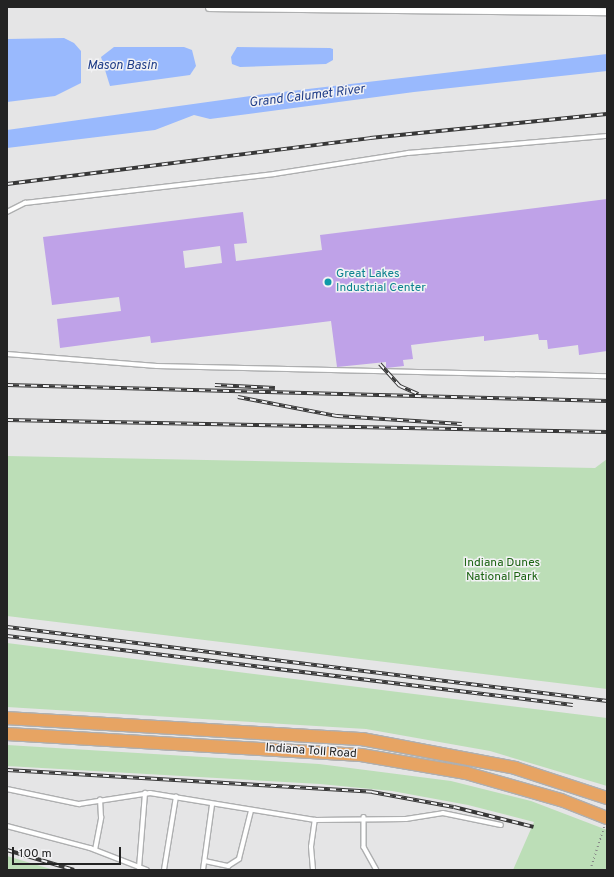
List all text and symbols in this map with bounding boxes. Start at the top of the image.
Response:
water label: Mason Basin [87,58,157,74]
water label: Grand Calumet River [248,82,366,112]
place label: Great Lakes Industrial Center [336,268,426,296]
marker: Great Lakes Industrial Center [323,277,333,287]
park label: Indiana Dunes National Park [464,557,540,585]
street label: Indiana Toll Road [265,742,357,762]
scale bar [14,839,123,865]
text: 100 m [19,846,52,862]

